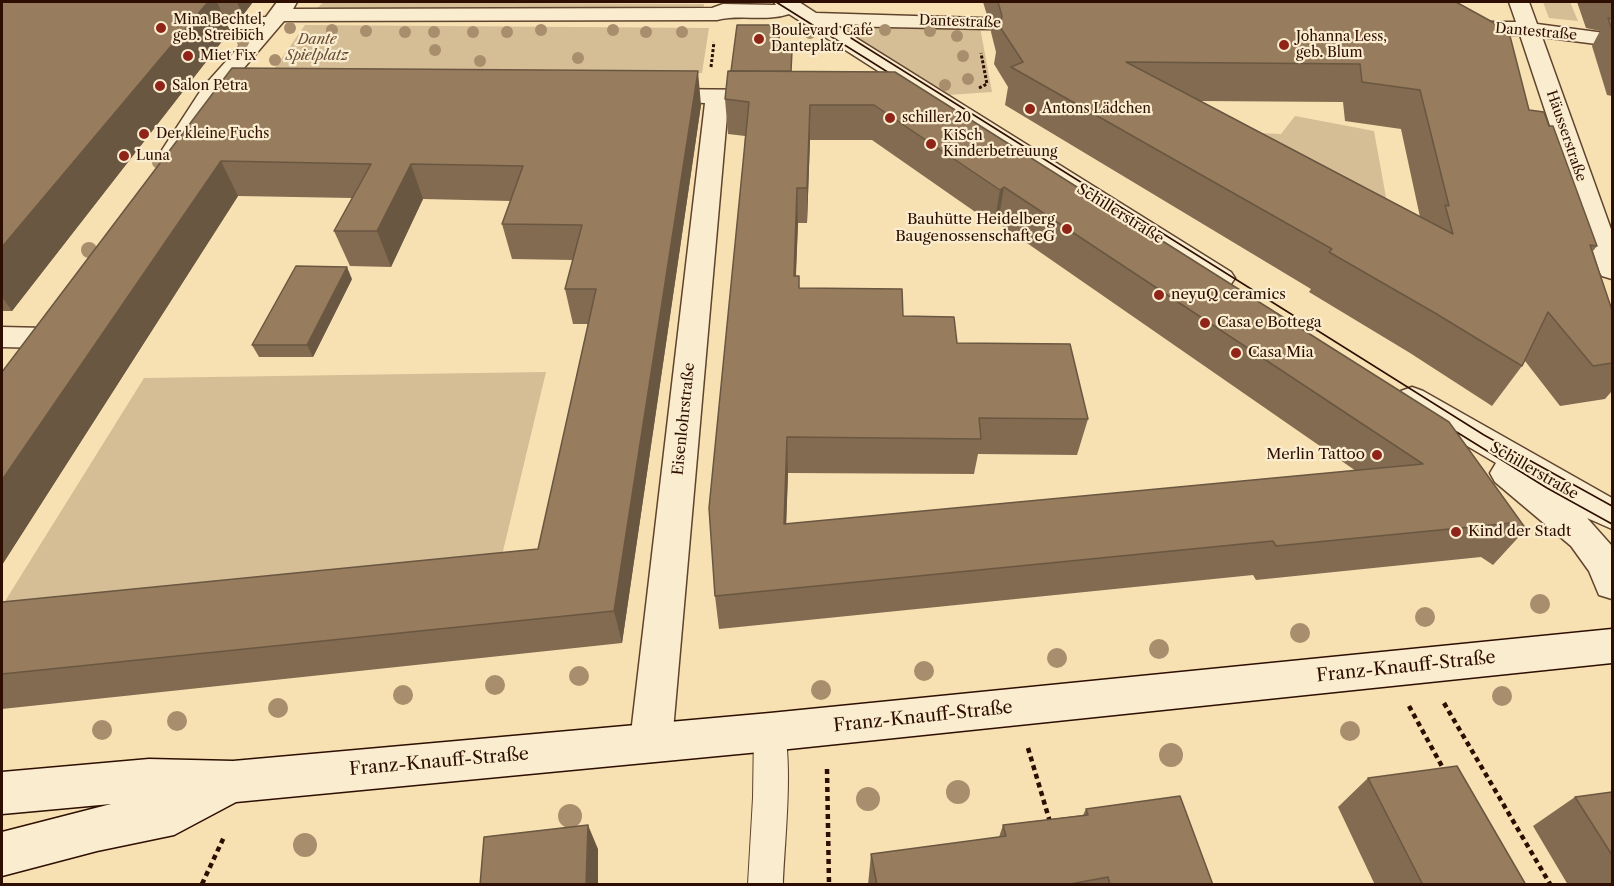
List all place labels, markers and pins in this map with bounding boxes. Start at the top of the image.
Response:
place label: Mina Bechtel, geb. Streibich [173,12,266,44]
marker: Mina Bechtel, geb. Streibich [154,21,168,35]
place label: Boulevard Café Danteplatz [771,23,873,56]
place label: Johanna Less, geb. Blum [1296,29,1387,62]
marker: Boulevard Café Danteplatz [752,32,766,46]
marker: Johanna Less, geb. Blum [1277,38,1291,52]
place label: Miet Fix [200,48,256,64]
marker: Miet Fix [181,49,195,63]
place label: Salon Petra [172,78,248,94]
marker: Salon Petra [153,79,167,93]
place label: Antons Lädchen [1042,101,1151,117]
marker: Antons Lädchen [1023,102,1037,116]
place label: schiller 20 [902,110,971,126]
marker: schiller 20 [883,111,897,125]
place label: Der kleine Fuchs [156,126,269,142]
marker: Der kleine Fuchs [137,127,151,141]
place label: KiSch Kinderbetreuung [943,128,1057,160]
marker: KiSch Kinderbetreuung [924,137,938,151]
place label: Luna [136,148,170,164]
marker: Luna [117,149,131,163]
place label: Bauhütte Heidelberg Baugenossenschaft eG [895,211,1055,246]
marker: Bauhütte Heidelberg Baugenossenschaft eG [1060,222,1074,236]
place label: neyuQ ceramics [1171,286,1286,304]
marker: neyuQ ceramics [1152,288,1166,302]
place label: Casa e Bottega [1217,314,1322,332]
marker: Casa e Bottega [1198,316,1212,330]
place label: Casa Mia [1248,344,1314,362]
marker: Casa Mia [1229,346,1243,360]
place label: Merlin Tattoo [1266,446,1365,464]
marker: Merlin Tattoo [1370,448,1384,462]
place label: Kind der Stadt [1468,523,1571,541]
marker: Kind der Stadt [1449,525,1463,539]

